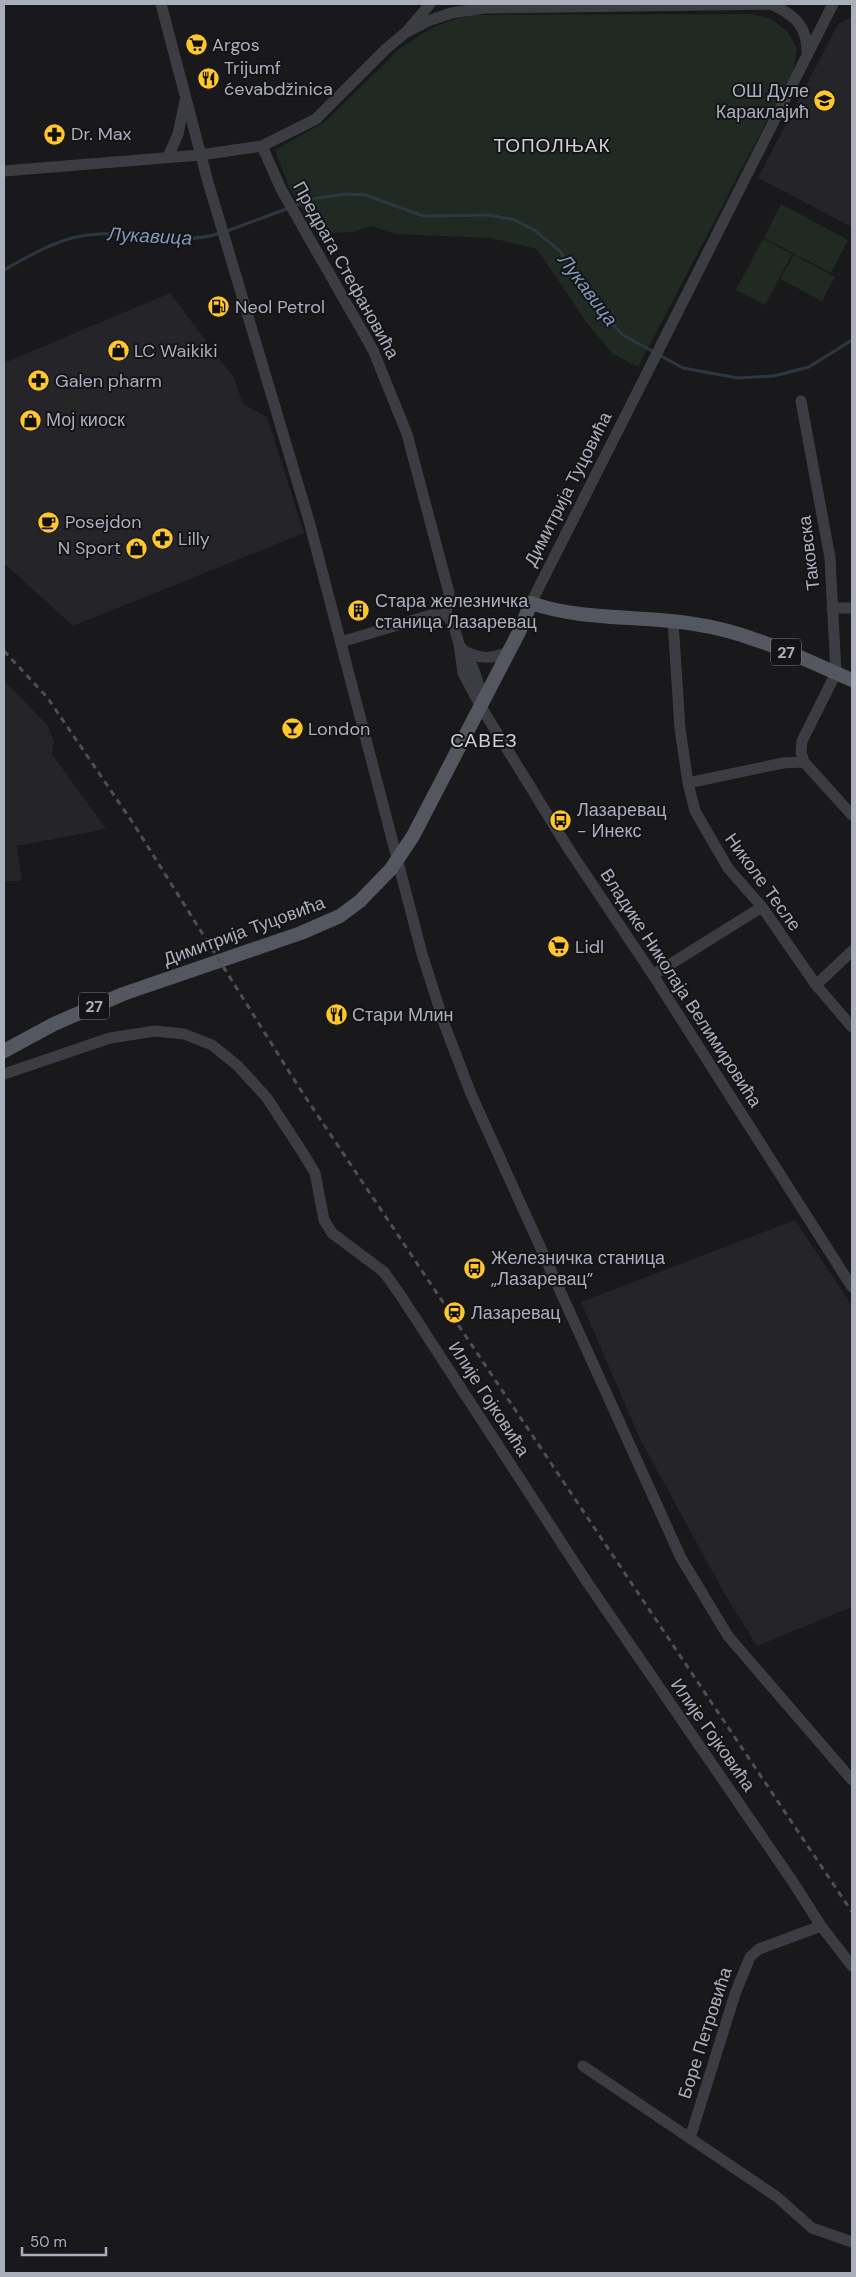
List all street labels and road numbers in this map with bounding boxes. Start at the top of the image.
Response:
street label: Предрага Стефановића [287,177,405,364]
street label: Димитрија Туцовића [519,407,618,570]
street label: Таковска [792,513,825,592]
road number: 27 [771,638,801,666]
street label: Николе Тесле [719,828,807,936]
street label: Владике Николаја Велимировића [595,864,768,1113]
street label: Димитрија Туцовића [160,890,329,971]
road number: 27 [79,992,109,1019]
street label: Илије Гојковића [443,1337,536,1462]
street label: Илије Гојковића [665,1674,761,1797]
street label: Боре Петровића [672,1963,738,2102]

